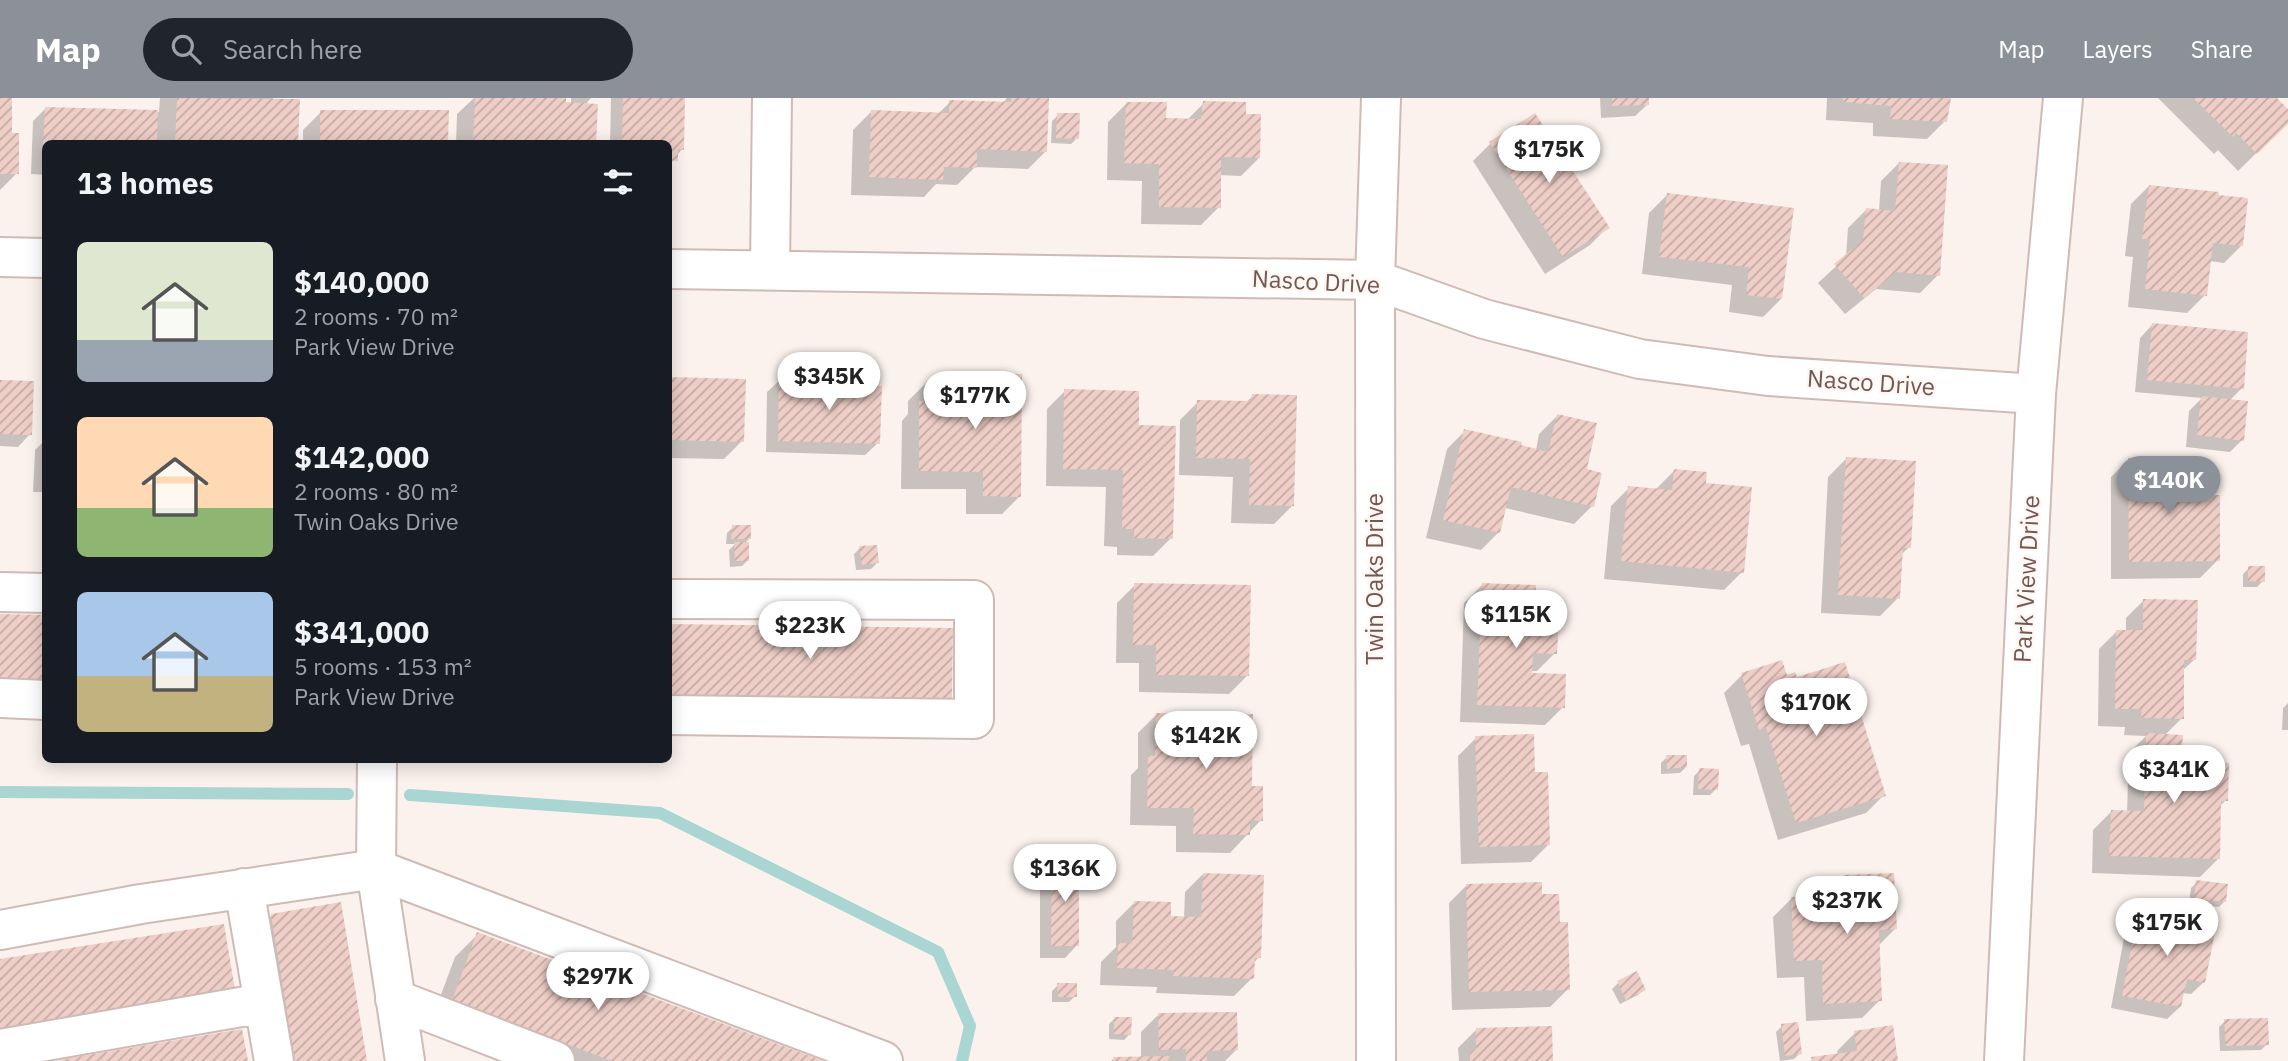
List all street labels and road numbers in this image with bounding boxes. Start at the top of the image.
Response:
street label: Nasco Drive [1251,262,1381,300]
street label: Nasco Drive [1806,362,1936,402]
street label: Twin Oaks Drive [1358,493,1390,665]
street label: Park View Drive [2006,494,2046,664]

